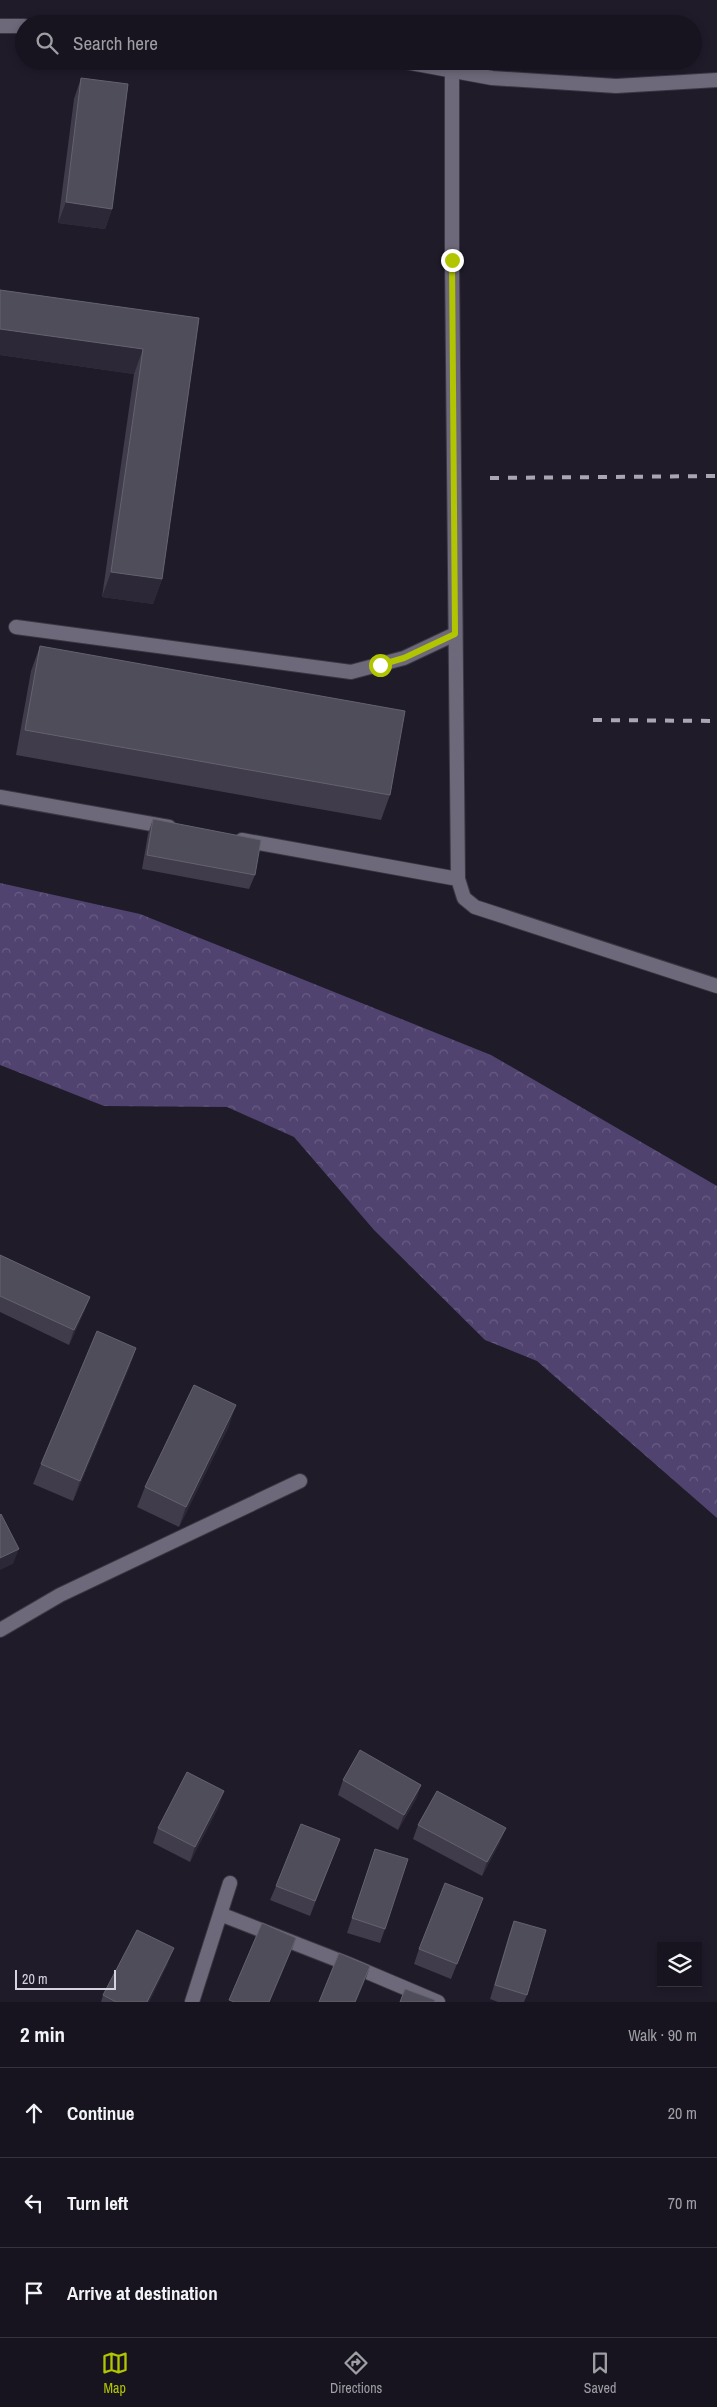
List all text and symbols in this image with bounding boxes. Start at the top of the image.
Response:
search box [15,15,702,70]
icon: search [33,29,61,57]
text: Search here [73,30,158,56]
route end [441,249,464,272]
route start [369,654,392,677]
map controls [657,1942,702,1987]
button: layers [657,1942,702,1987]
scale bar [15,1967,116,1990]
text: 20 m [22,1970,48,1988]
text: 2 min [20,2020,65,2049]
text: Walk · 90 m [628,2024,697,2046]
icon: ahead [20,2099,48,2127]
text: Continue [67,2100,135,2126]
text: 20 m [668,2102,697,2124]
icon: left [20,2189,48,2217]
text: Turn left [67,2190,128,2216]
text: 70 m [668,2192,697,2214]
icon: arrive [20,2279,48,2307]
text: Arrive at destination [67,2280,218,2306]
tab: Map [101,2349,129,2397]
tab: Directions [330,2349,382,2397]
tab: Saved [584,2349,616,2397]

